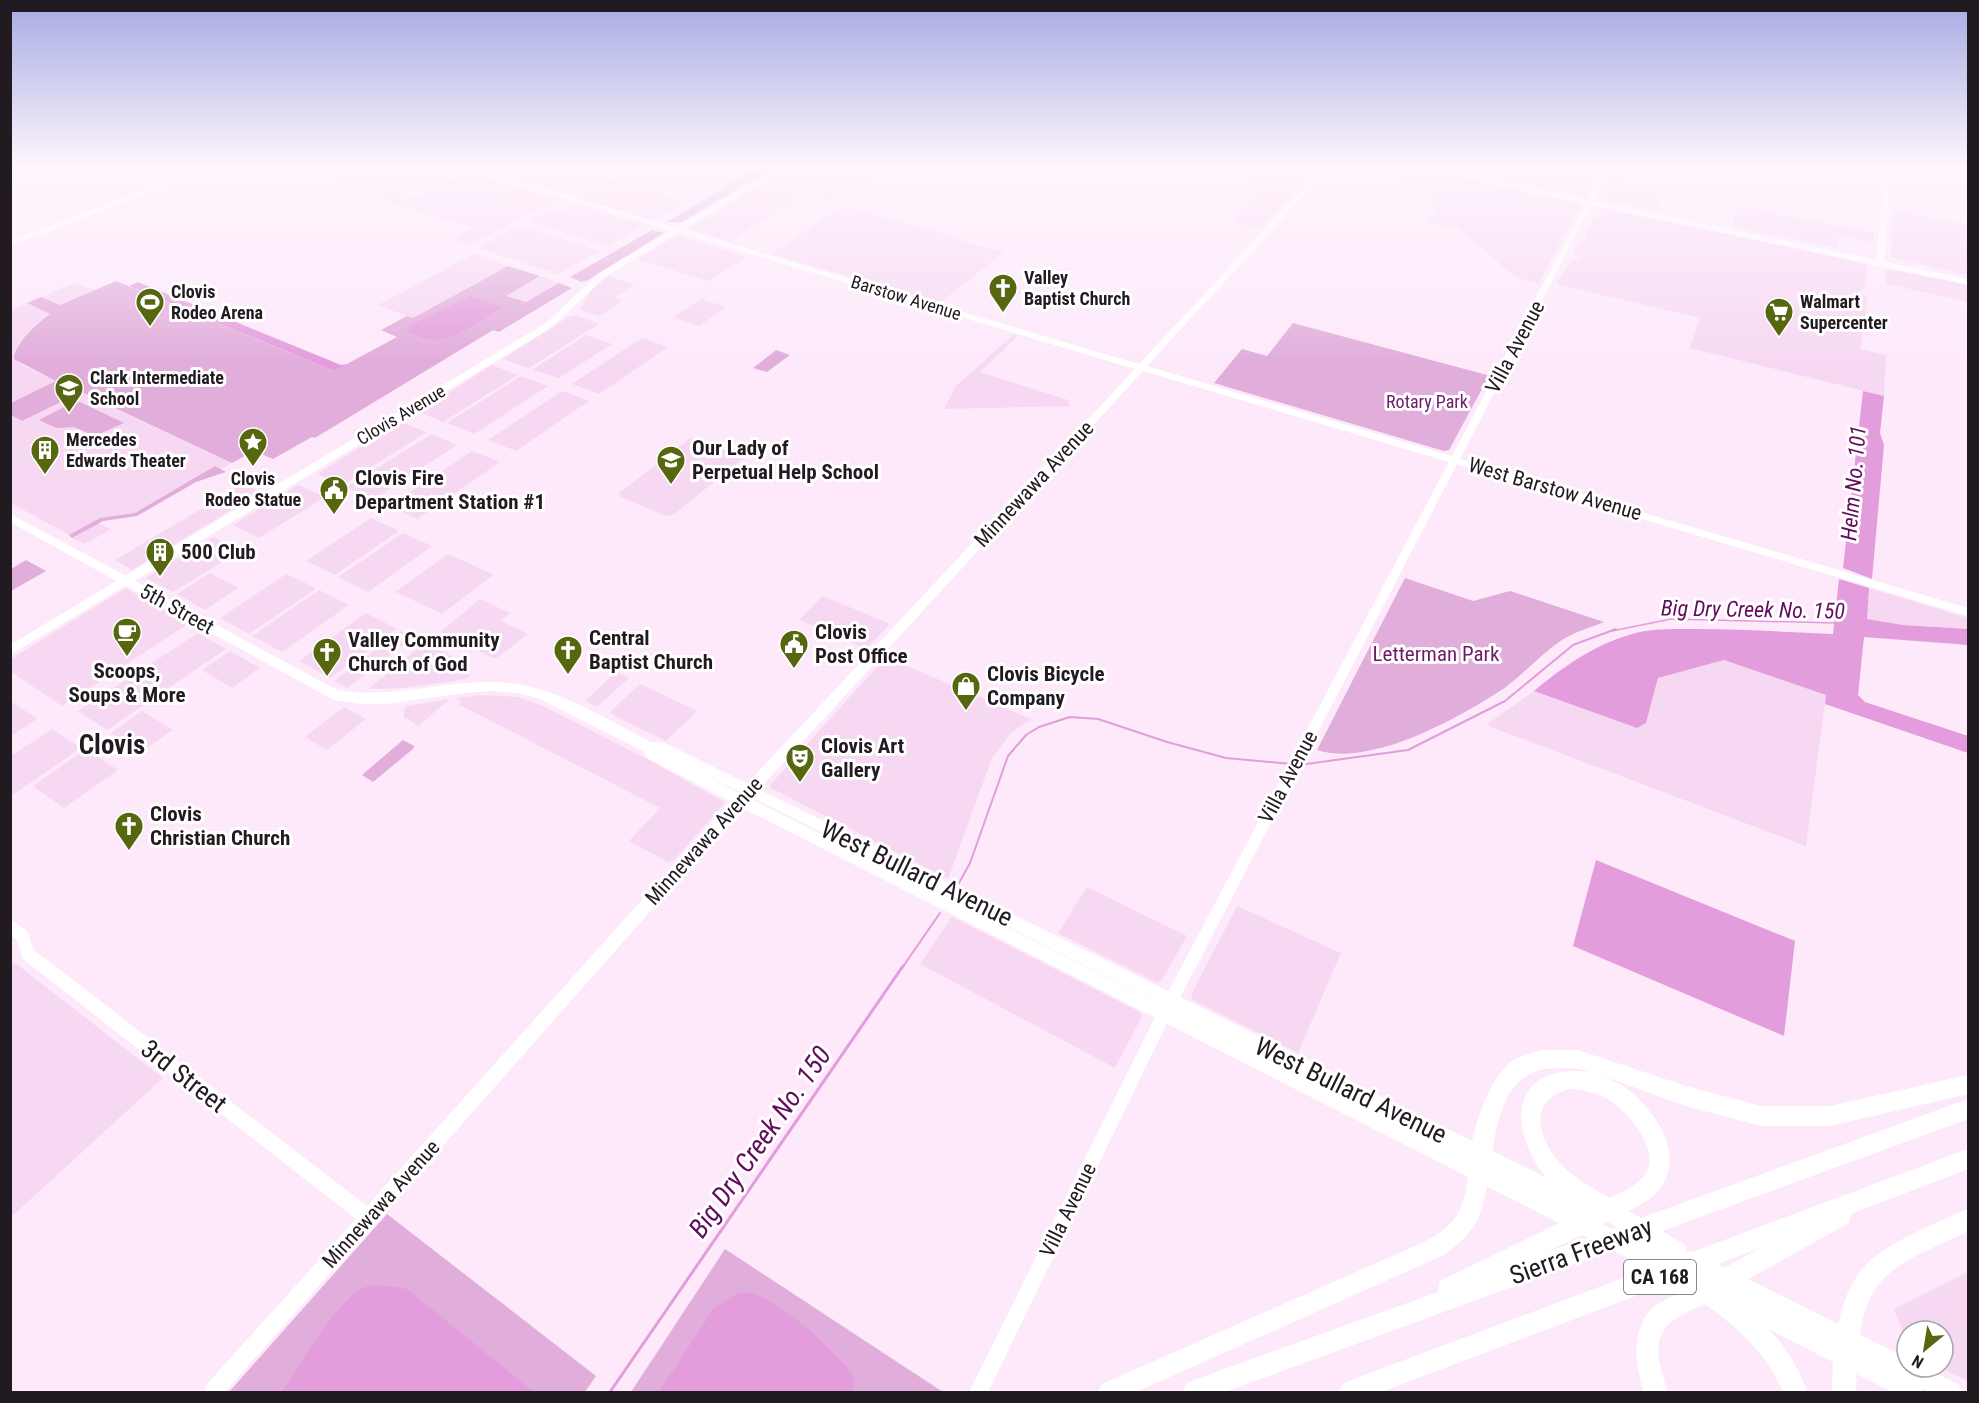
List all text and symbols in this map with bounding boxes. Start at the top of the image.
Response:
place label: Valley Baptist Church [1024,267,1130,309]
street label: Barstow Avenue [849,271,964,324]
church icon: Valley Baptist Church [987,272,1019,314]
place label: Clovis Rodeo Arena [171,281,263,323]
sports icon: Clovis Rodeo Arena [134,286,166,328]
place label: Walmart Supercenter [1800,291,1888,333]
street label: Villa Avenue [1481,296,1550,397]
supermarket icon: Walmart Supercenter [1763,296,1795,338]
place label: Clark Intermediate School [90,367,224,409]
school or university icon: Clark Intermediate School [53,372,85,414]
street label: Clovis Avenue [353,380,449,449]
park label: Rotary Park [1386,391,1468,412]
street label: Minnewawa Avenue [969,416,1099,552]
water label: Helm No. 101 [1836,424,1871,542]
place icon: Clovis Rodeo Statue [237,426,269,468]
place label: Mercedes Edwards Theater [66,429,186,471]
building icon: Mercedes Edwards Theater [29,434,61,476]
place label: Our Lady of Perpetual Help School [692,436,879,484]
school or university icon: Our Lady of Perpetual Help School [655,444,687,486]
street label: West Barstow Avenue [1466,453,1645,525]
place label: Clovis Fire Department Station #1 [355,466,545,514]
place label: Clovis Rodeo Statue [205,468,302,510]
public building icon: Clovis Fire Department Station #1 [318,474,350,516]
building icon: 500 Club [144,536,176,578]
place label: 500 Club [181,540,256,564]
street label: 5th Street [136,579,218,639]
water label: Big Dry Creek No. 150 [1661,595,1845,624]
cafe icon: Scoops, Soups & More [111,616,143,658]
place label: Clovis Post Office [815,620,908,668]
place label: Central Baptist Church [589,626,713,674]
place label: Valley Community Church of God [348,628,500,676]
public building icon: Clovis Post Office [778,628,810,670]
church icon: Central Baptist Church [552,634,584,676]
church icon: Valley Community Church of God [311,636,343,678]
park label: Letterman Park [1373,642,1500,666]
place label: Scoops, Soups & More [68,659,186,707]
place label: Clovis Bicycle Company [987,662,1105,710]
shop icon: Clovis Bicycle Company [950,670,982,712]
street label: Villa Avenue [1254,726,1323,827]
district label: Clovis [79,729,145,761]
place label: Clovis Art Gallery [821,734,904,782]
theatre icon: Clovis Art Gallery [784,742,816,784]
street label: Minnewawa Avenue [640,772,768,910]
place label: Clovis Christian Church [150,802,290,850]
church icon: Clovis Christian Church [113,810,145,852]
street label: West Bullard Avenue [816,814,1018,932]
street label: West Bullard Avenue [1250,1031,1452,1149]
street label: 3rd Street [135,1033,233,1119]
water label: Big Dry Creek No. 150 [682,1040,838,1244]
street label: Minnewawa Avenue [317,1135,445,1273]
street label: Villa Avenue [1035,1159,1101,1261]
street label: Sierra Freeway [1506,1211,1657,1291]
road number: CA 168 [1624,1260,1696,1294]
north arrow [1895,1319,1955,1379]
text: N [1909,1351,1927,1372]

